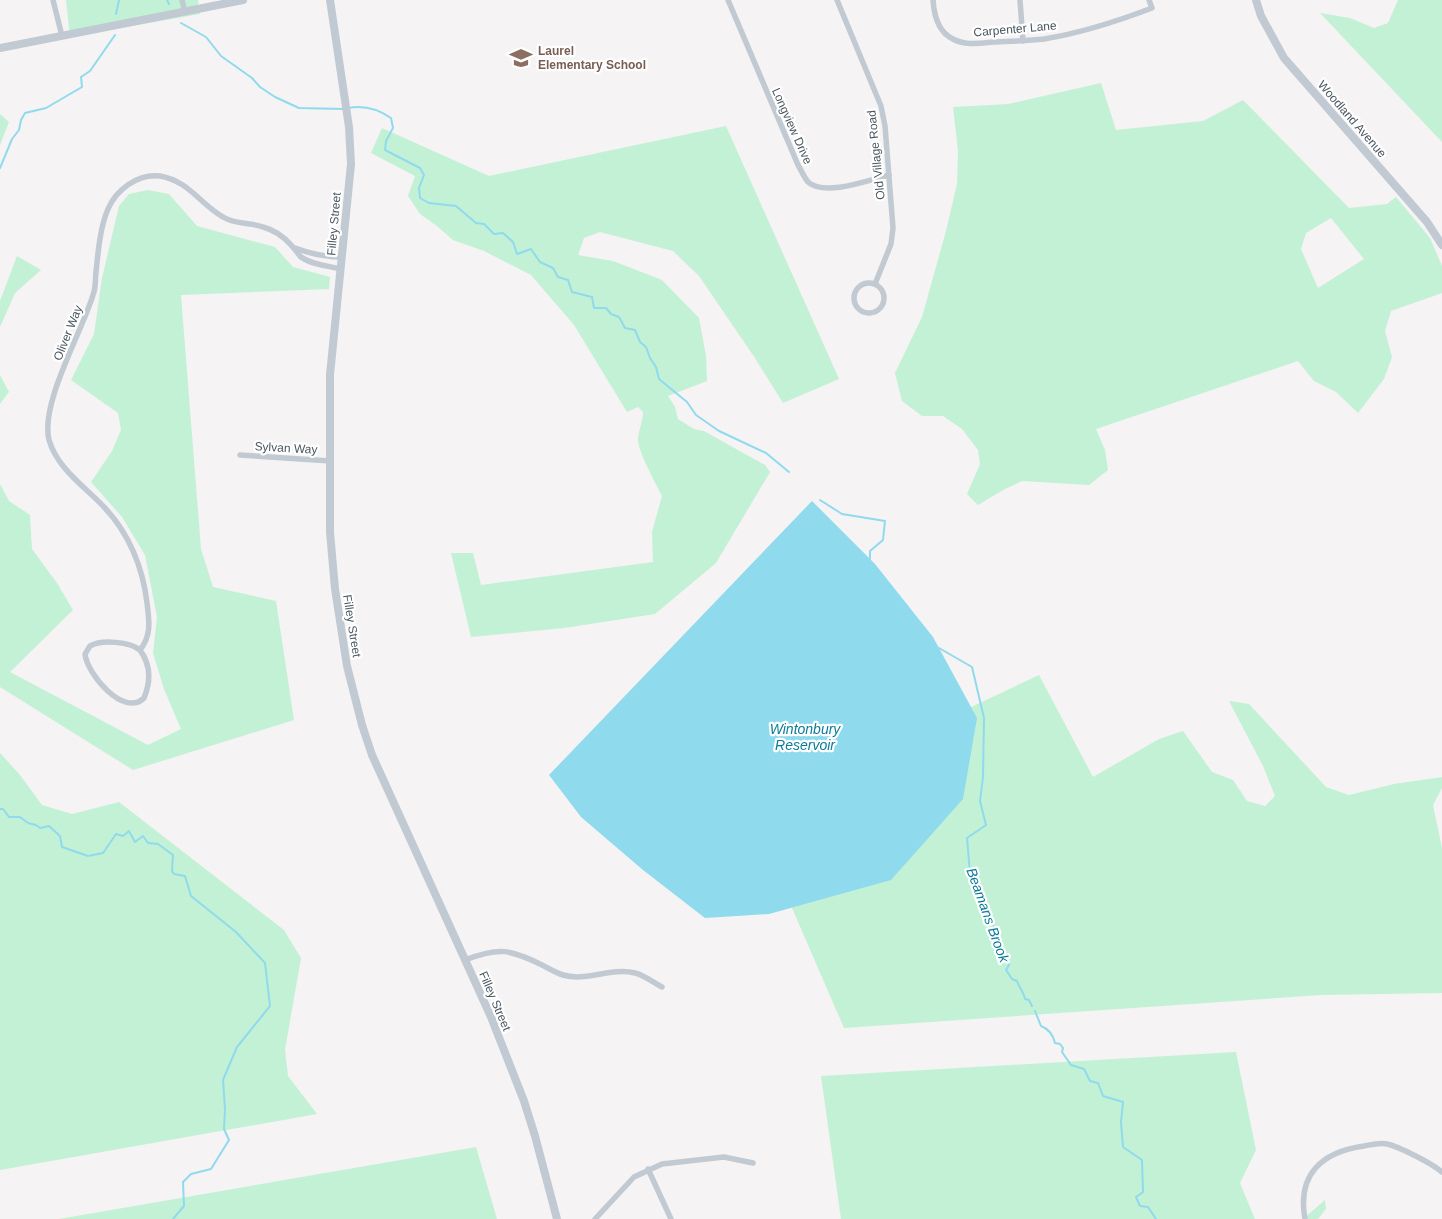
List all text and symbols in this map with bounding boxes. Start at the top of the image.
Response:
street label: Carpenter Lane [973,18,1057,40]
place label: Laurel Elementary School [538,44,646,72]
school or university icon: Laurel Elementary School [508,45,534,71]
street label: Woodland Avenue [1315,78,1389,160]
street label: Longview Drive [769,86,815,167]
street label: Old Village Road [864,110,888,200]
street label: Filley Street [324,191,344,256]
street label: Oliver Way [51,303,85,363]
street label: Sylvan Way [254,439,318,457]
street label: Filley Street [340,594,364,659]
water label: Wintonbury Reservoir [770,721,841,753]
water label: Beamans Brook [963,865,1013,965]
street label: Filley Street [476,969,514,1034]

